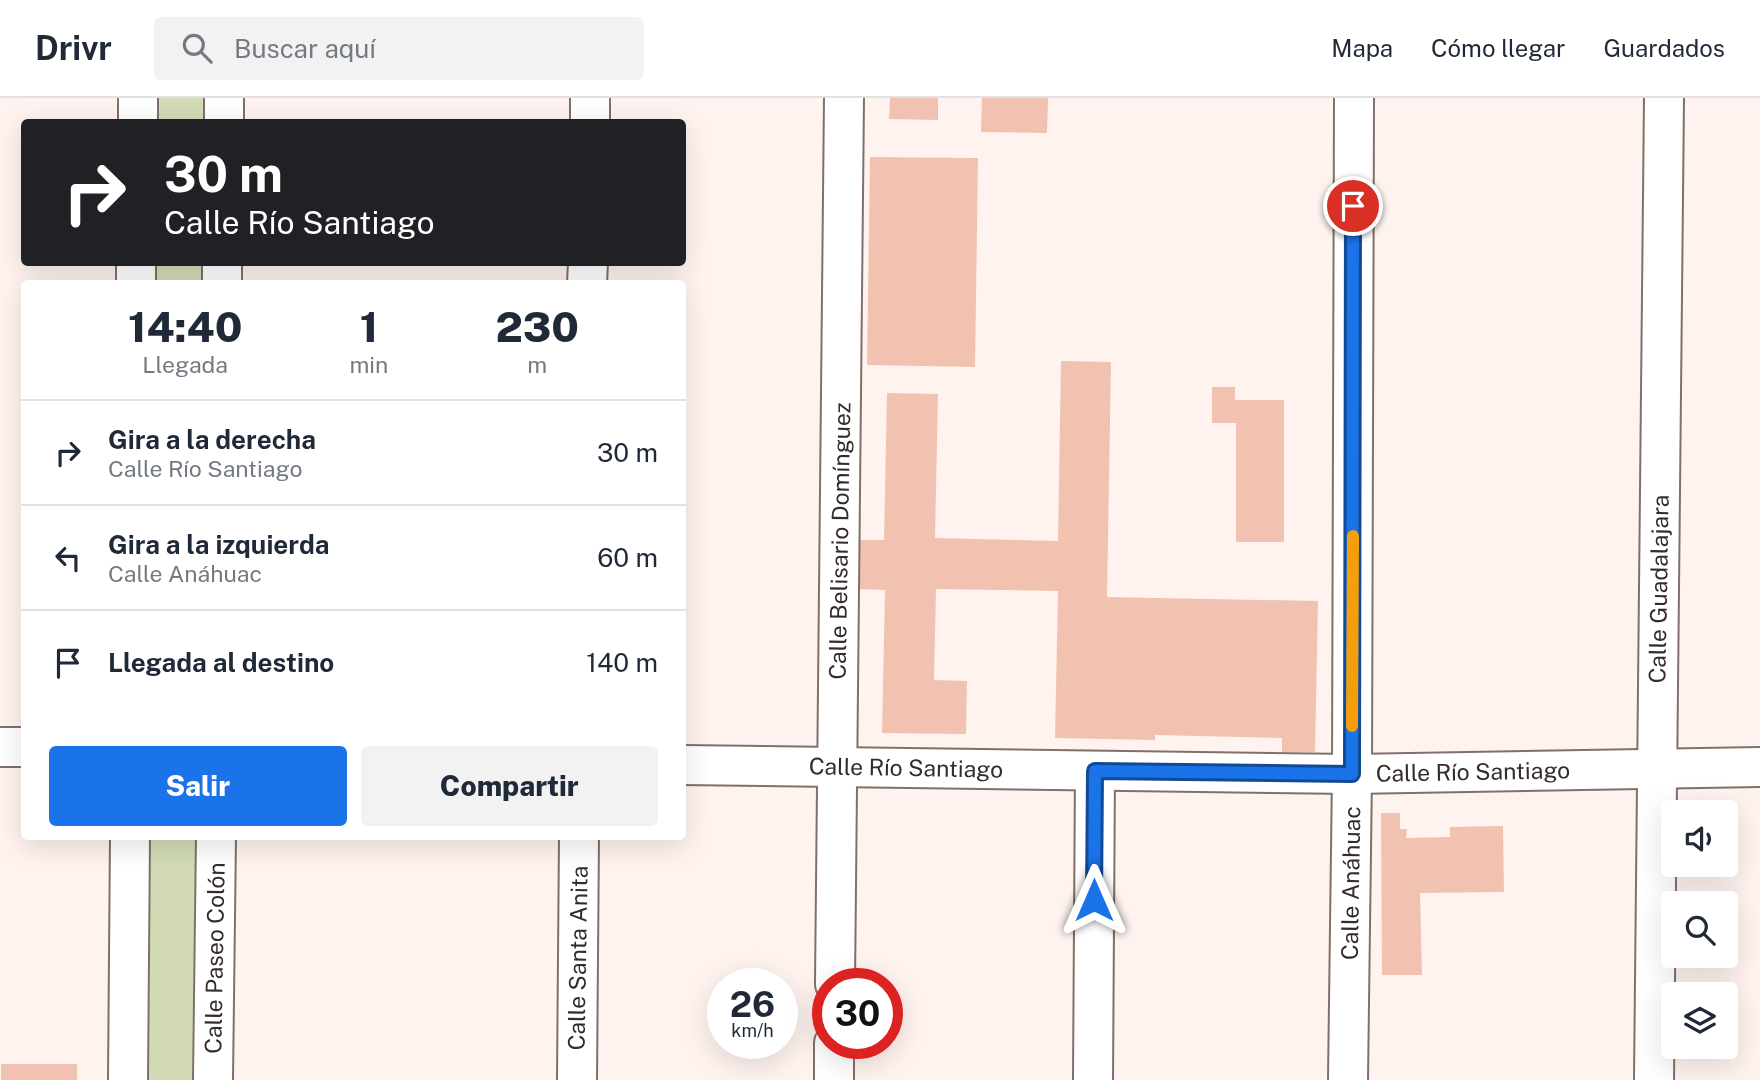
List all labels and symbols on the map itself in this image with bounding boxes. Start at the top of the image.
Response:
pin [1323,176,1383,236]
street label: Calle Belisario Domínguez [824,402,855,680]
street label: Calle Guadalajara [1643,494,1674,684]
street label: Calle Río Santiago [809,752,1003,783]
street label: Calle Río Santiago [1376,756,1570,787]
street label: Calle Anáhuac [1336,806,1365,960]
street label: Calle Paseo Colón [199,862,230,1054]
position arrow [1057,863,1131,937]
street label: Calle Santa Anita [562,865,593,1051]
speed limit sign: 30 [812,968,903,1059]

